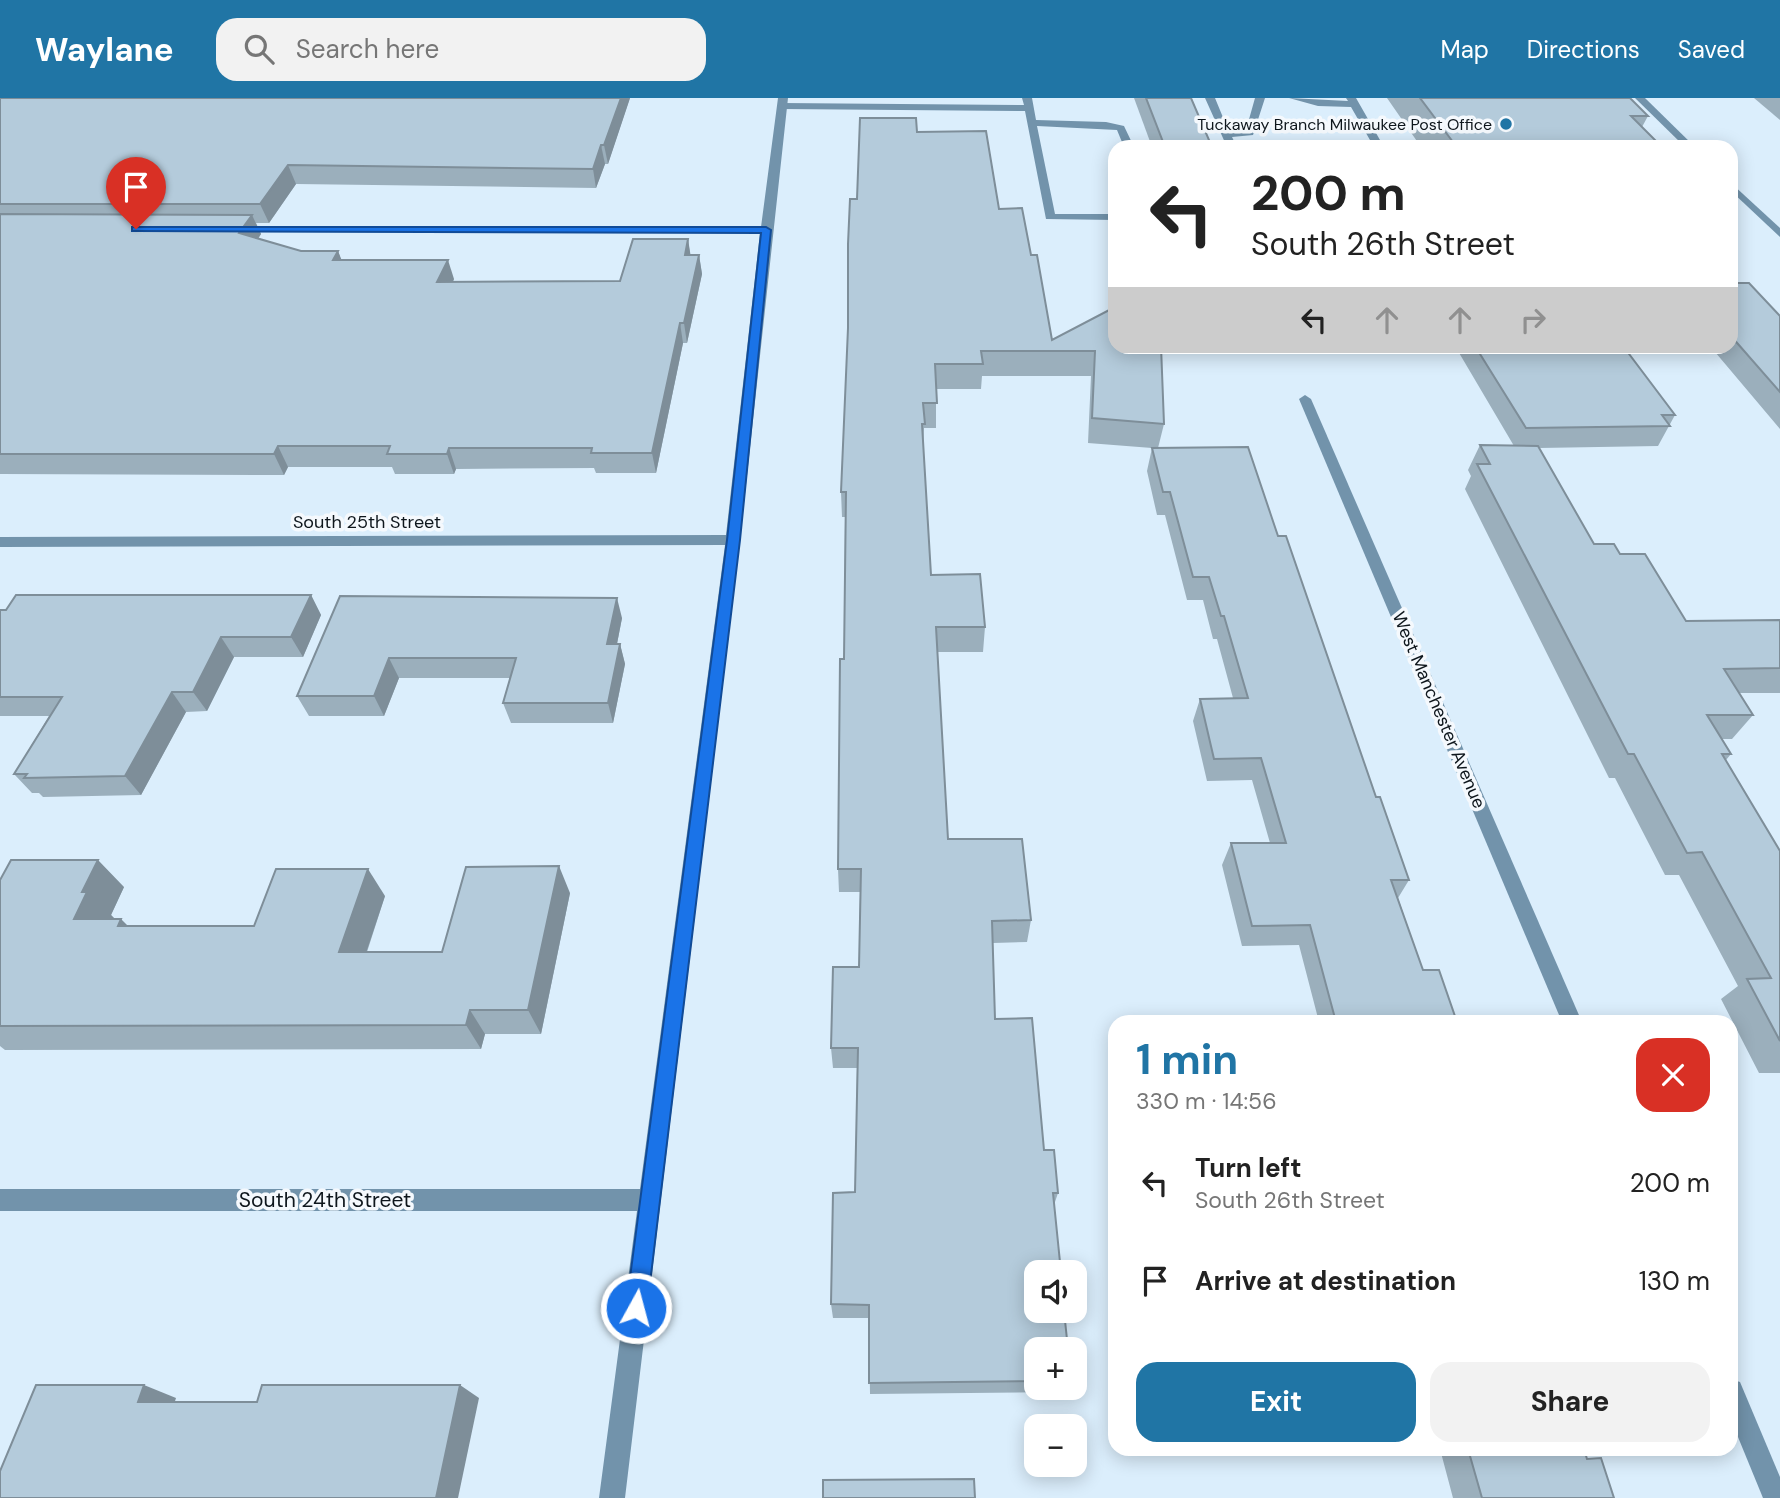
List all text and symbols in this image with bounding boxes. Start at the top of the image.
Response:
search box [216,18,706,81]
text: Waylane [35,28,174,71]
icon: search [240,30,278,68]
text: Search here [296,32,439,66]
text: Map [1441,34,1489,65]
text: Directions [1527,34,1640,65]
text: Saved [1678,34,1745,65]
place label: Tuckaway Branch Milwaukee Post Office [1197,114,1492,135]
marker: Tuckaway Branch Milwaukee Post Office [1498,116,1514,132]
pin [106,157,166,229]
text: 200 m [1251,161,1406,225]
icon: arrive [117,168,155,206]
icon: left [1136,168,1227,259]
text: South 26th Street [1251,223,1515,265]
icon: left [1295,301,1333,339]
icon: ahead [1368,301,1406,339]
icon: ahead [1441,301,1479,339]
icon: right [1514,301,1552,339]
street label: South 25th Street [293,510,441,534]
street label: West Manchester Avenue [1387,608,1491,812]
text: 1 min [1136,1032,1238,1087]
button: close [1636,1038,1710,1112]
text: 330 m · 14:56 [1136,1086,1277,1116]
text: Turn left [1195,1151,1302,1185]
icon: left [1136,1164,1174,1202]
text: 200 m [1630,1166,1710,1200]
text: South 26th Street [1195,1185,1385,1215]
street label: South 24th Street [239,1186,411,1214]
map controls [1024,1260,1087,1477]
button: sound [1024,1260,1087,1323]
icon: arrive [1136,1262,1174,1300]
text: Arrive at destination [1195,1264,1456,1298]
text: 130 m [1639,1264,1710,1298]
position arrow [599,1271,673,1345]
button: + [1024,1337,1087,1400]
button: Exit [1136,1362,1416,1442]
button: Share [1430,1362,1710,1442]
button: − [1024,1414,1087,1477]

